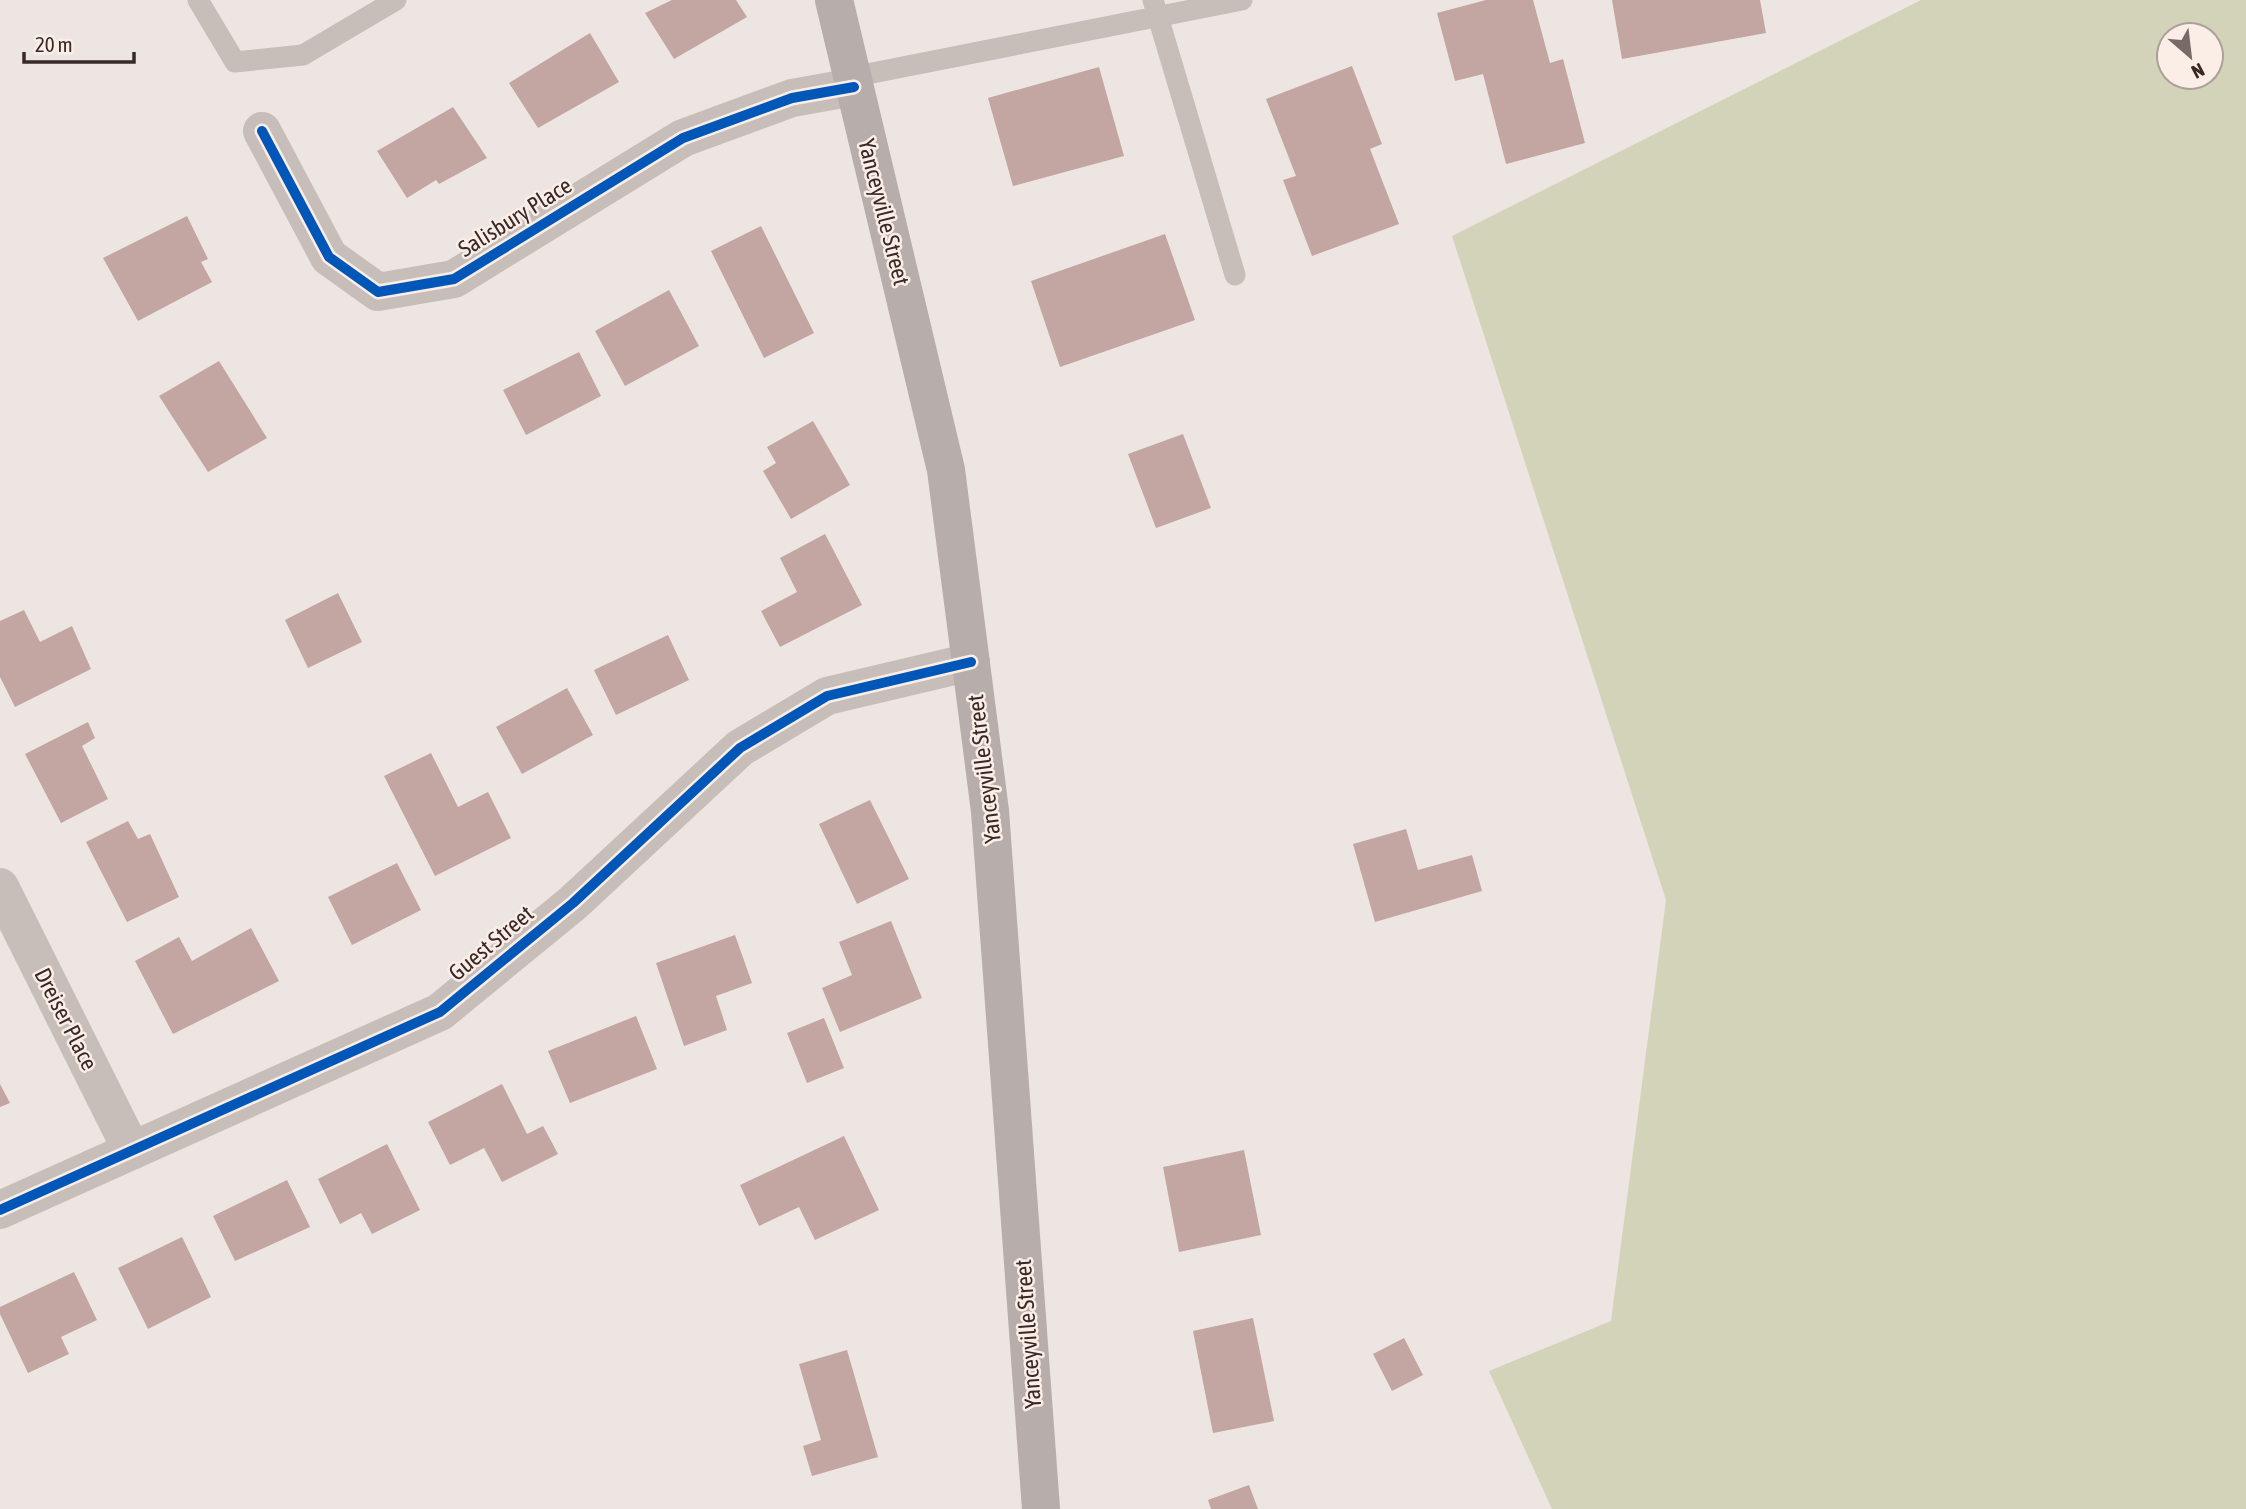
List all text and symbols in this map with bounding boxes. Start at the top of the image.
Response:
scale bar [24,21,135,65]
north arrow [2155,21,2225,91]
text: 20 m [35,32,73,56]
text: N [2188,59,2208,83]
street label: Yanceyville Street [853,136,915,288]
street label: Salisbury Place [454,172,576,262]
street label: Yanceyville Street [962,693,1006,845]
street label: Guest Street [444,900,538,986]
street label: Dreiser Place [29,964,103,1074]
street label: Yanceyville Street [1010,1258,1046,1410]

